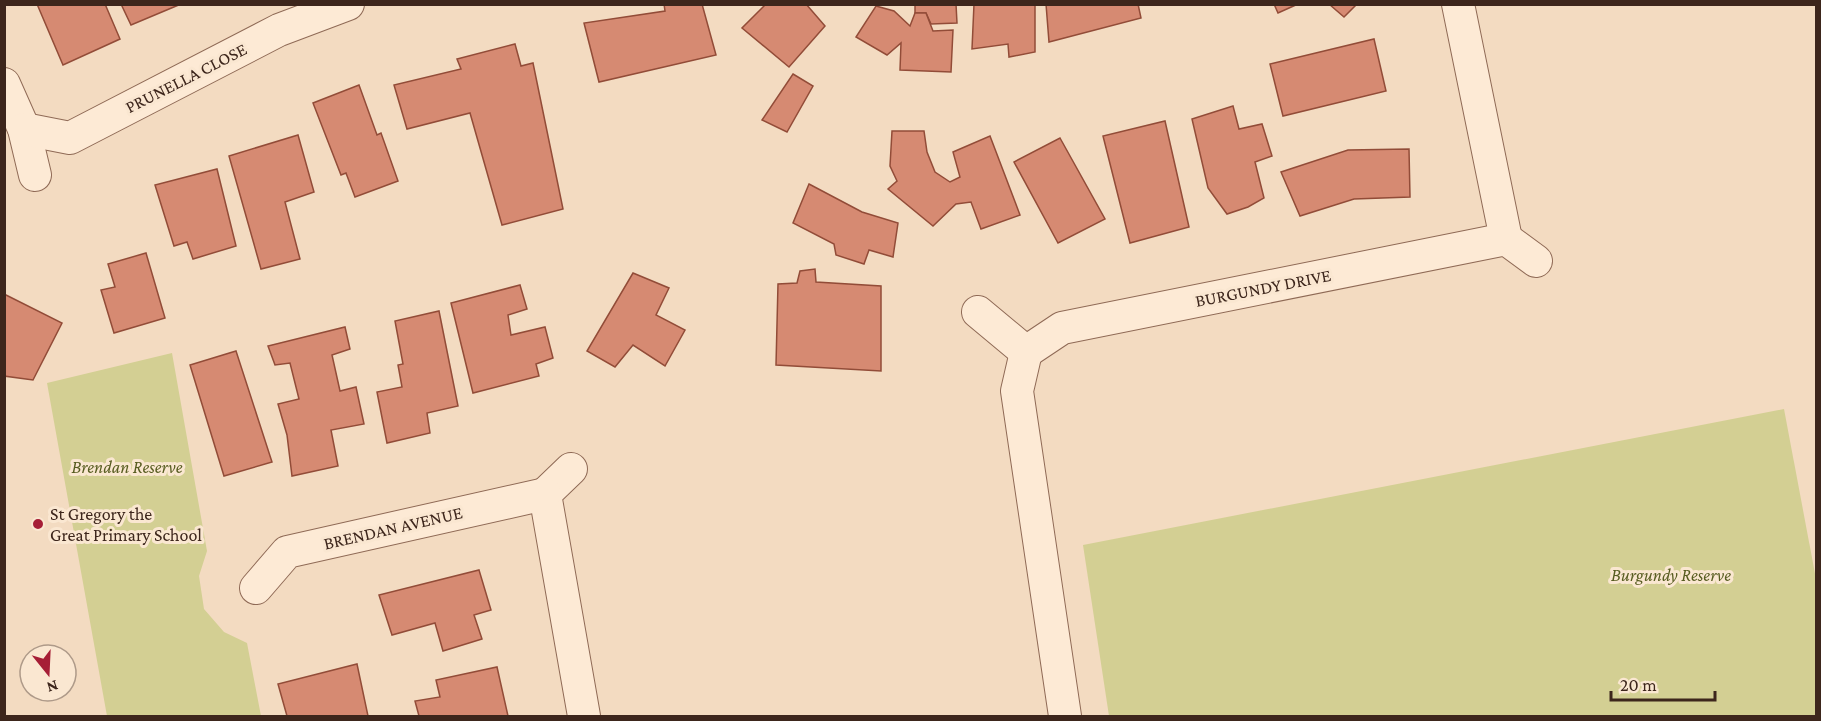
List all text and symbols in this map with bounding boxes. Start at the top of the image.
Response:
street label: PRUNELLA CLOSE [122,39,250,117]
street label: BURGUNDY DRIVE [1193,265,1333,311]
park label: Brendan Reserve [71,457,183,477]
street label: BRENDAN AVENUE [322,502,465,554]
place label: St Gregory the Great Primary School [50,504,202,545]
marker: St Gregory the Great Primary School [31,517,45,531]
park label: Burgundy Reserve [1611,565,1731,585]
north arrow [18,643,78,703]
scale bar [1611,664,1714,702]
text: 20 m [1620,675,1657,695]
text: N [45,677,60,697]

